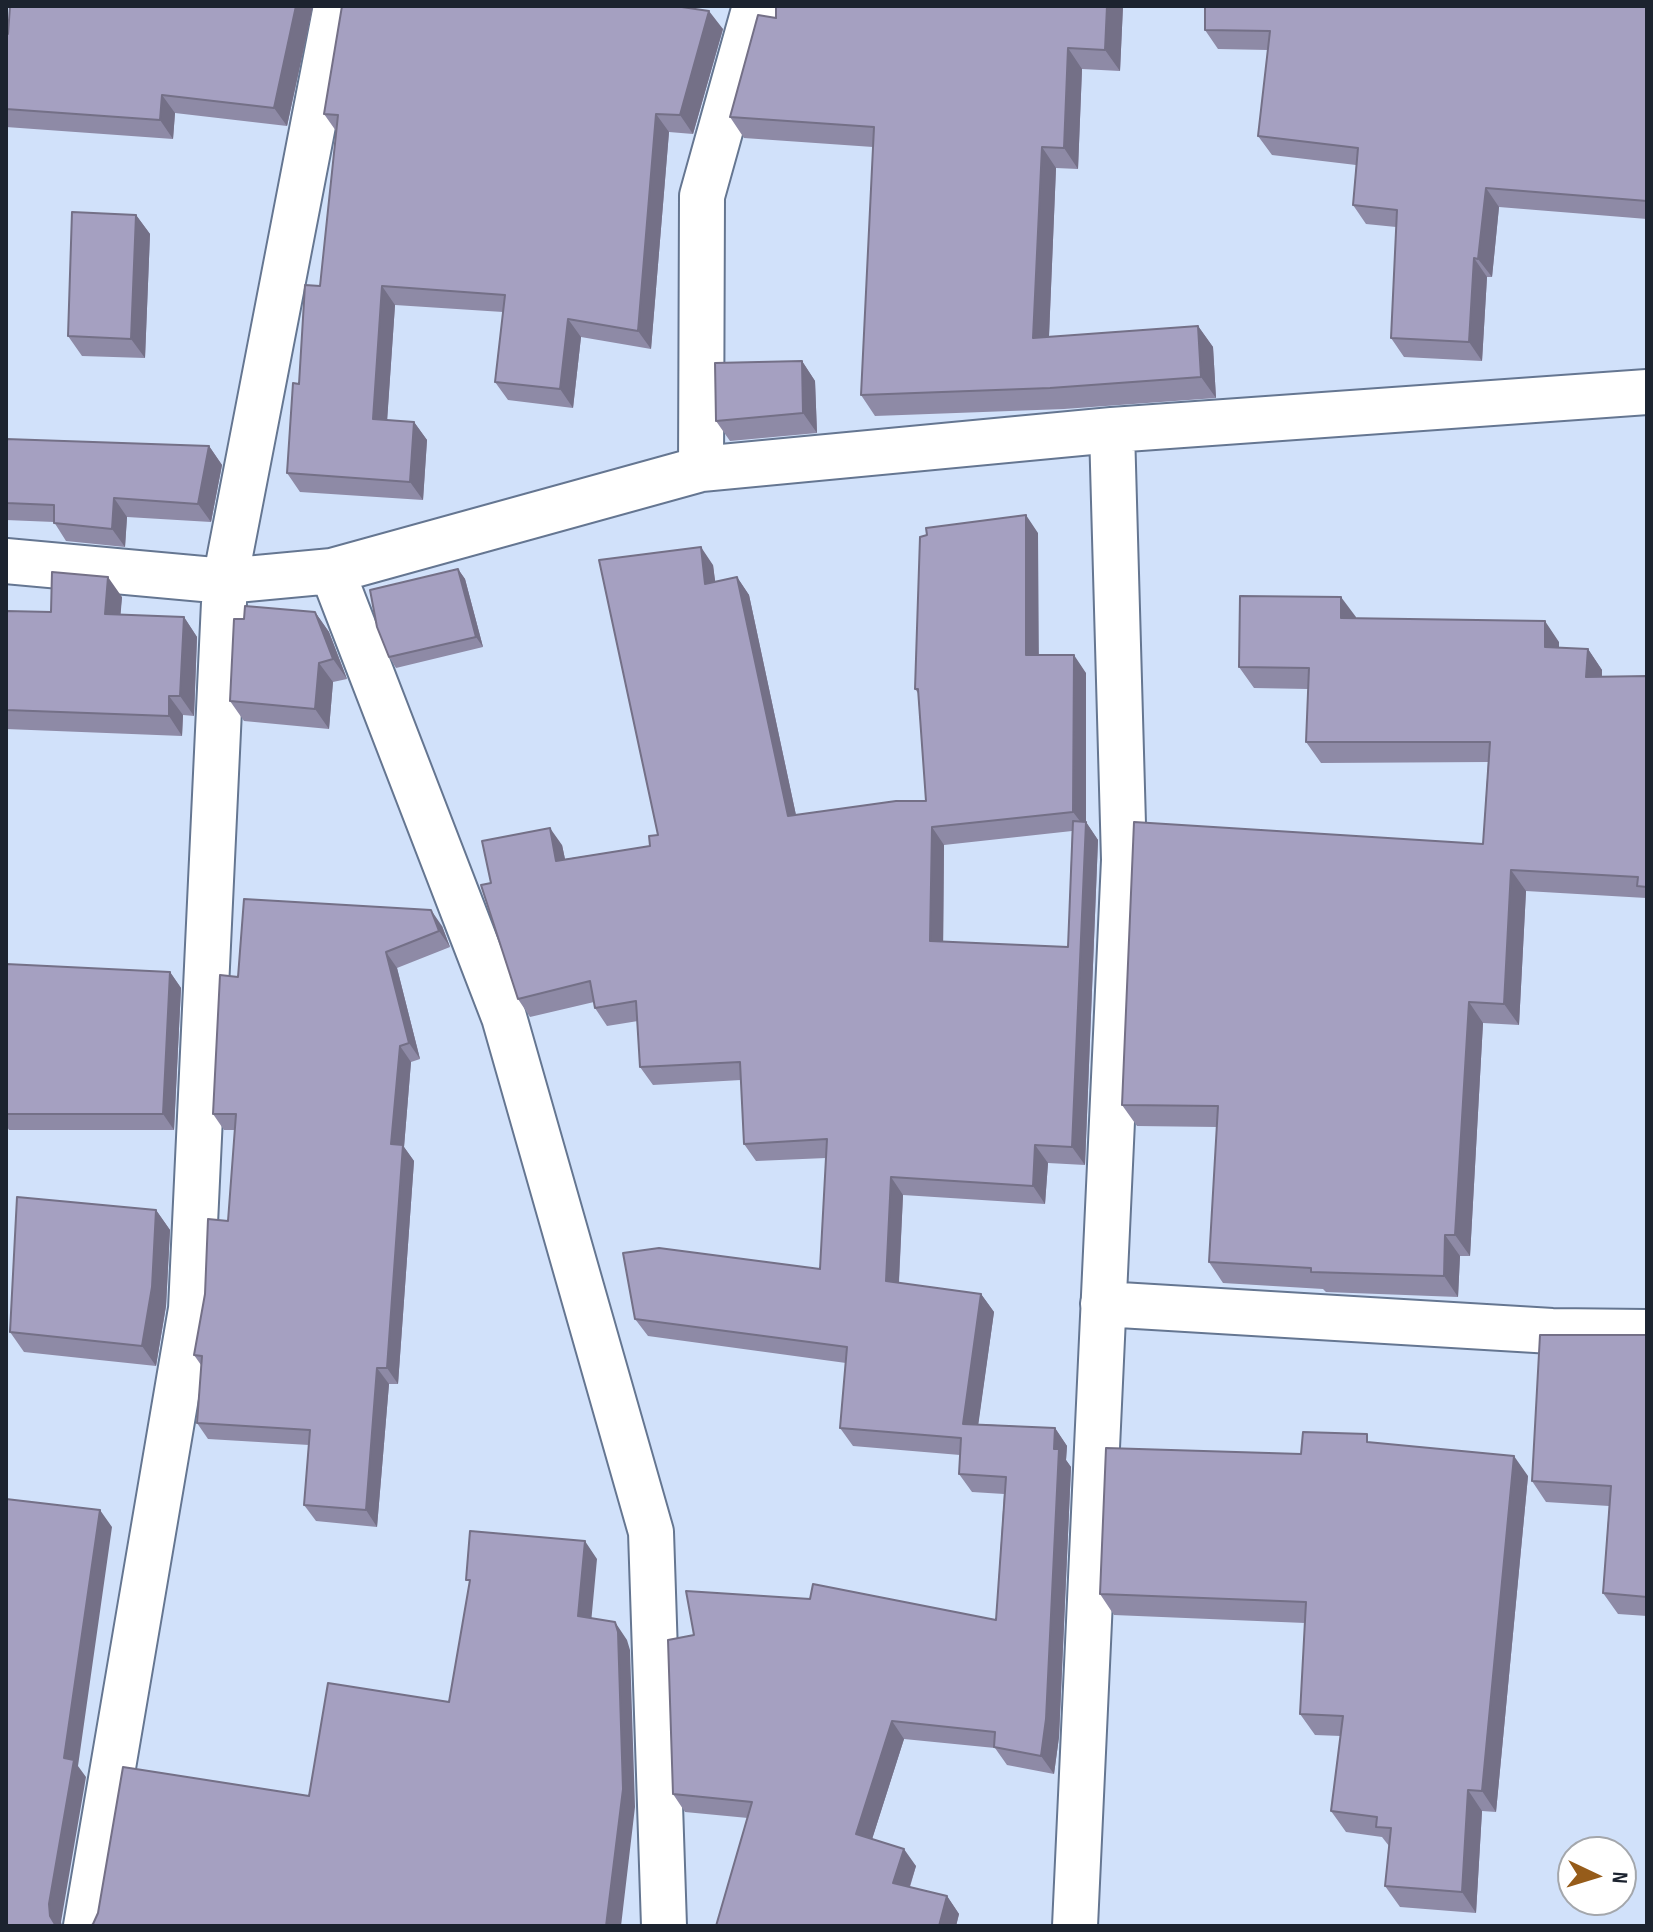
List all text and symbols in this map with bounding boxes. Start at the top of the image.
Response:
north arrow [1557,1836,1637,1916]
text: N [1606,1871,1633,1884]

